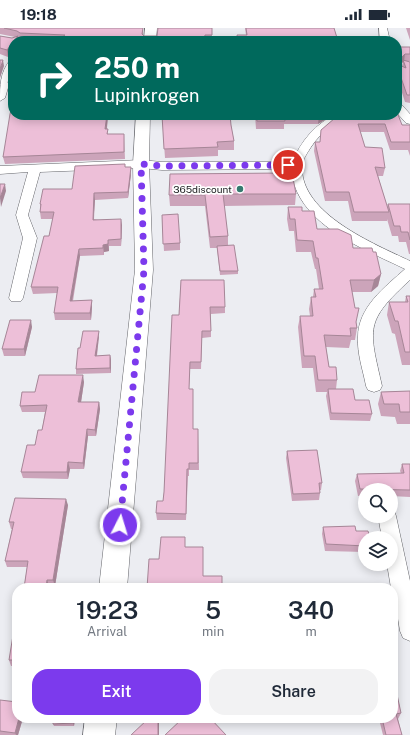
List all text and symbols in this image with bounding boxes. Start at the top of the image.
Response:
text: 19:18 [20,6,57,23]
text: 250 m [94,51,180,84]
icon: right [28,52,80,104]
text: Lupinkrogen [94,85,199,106]
pin [271,148,305,182]
icon: arrive [277,154,299,176]
place label: 365discount [173,183,232,195]
marker: 365discount [235,184,245,194]
map controls [358,483,398,571]
button: search [358,483,398,523]
position arrow [99,504,141,546]
button: layers [358,531,398,571]
text: 19:23 [76,596,138,624]
text: 5 [205,596,221,624]
text: 340 [288,596,334,624]
text: Arrival [87,624,127,639]
text: min [202,624,224,639]
text: m [305,624,317,639]
button: Exit [32,669,201,715]
button: Share [209,669,378,715]

